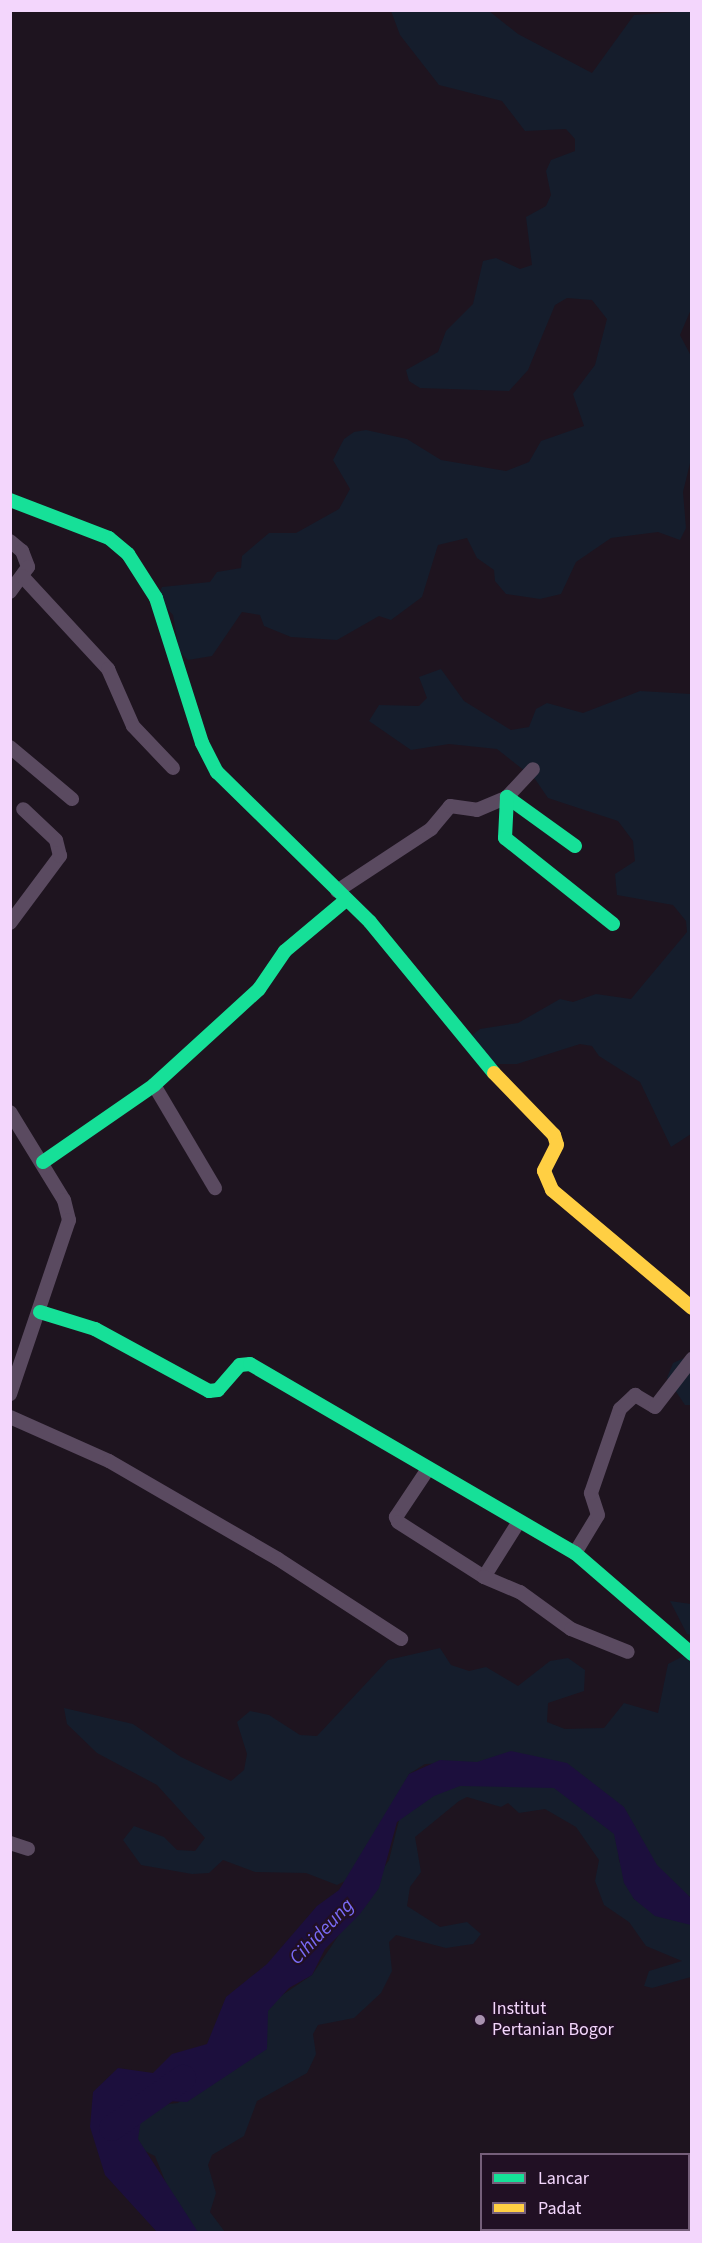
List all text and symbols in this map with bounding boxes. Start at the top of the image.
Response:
water label: Cihideung [285,1894,359,1970]
place label: Institut Pertanian Bogor [492,1999,614,2042]
marker: Institut Pertanian Bogor [473,2013,487,2027]
legend [480,2153,690,2231]
text: Lancar [538,2166,589,2191]
text: Padat [538,2196,581,2221]

